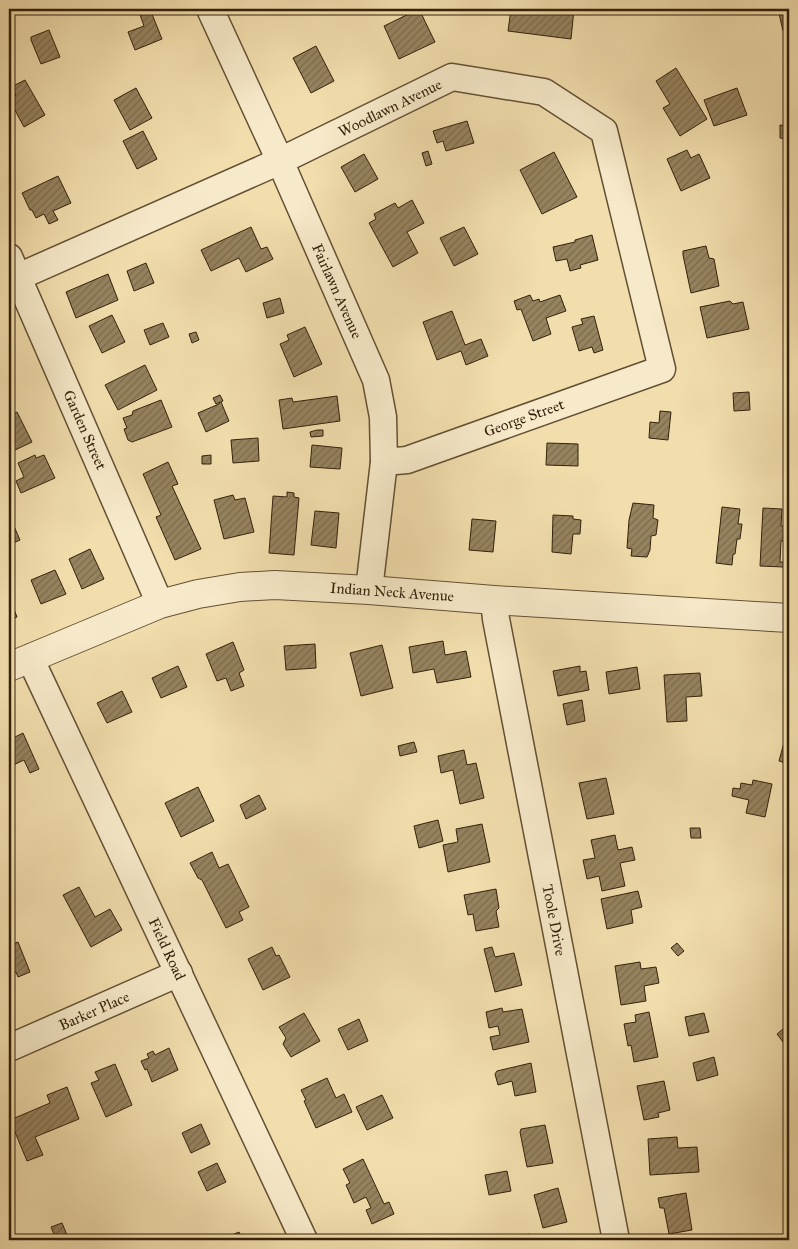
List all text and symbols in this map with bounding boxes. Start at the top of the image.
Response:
street label: Woodlawn Avenue [335,75,445,141]
street label: Fairlawn Avenue [308,241,366,341]
street label: Garden Street [59,387,111,473]
street label: George Street [481,395,567,441]
street label: Indian Neck Avenue [329,579,455,605]
street label: Toole Drive [538,883,570,957]
street label: Field Road [145,915,189,984]
street label: Barker Place [56,987,132,1035]

